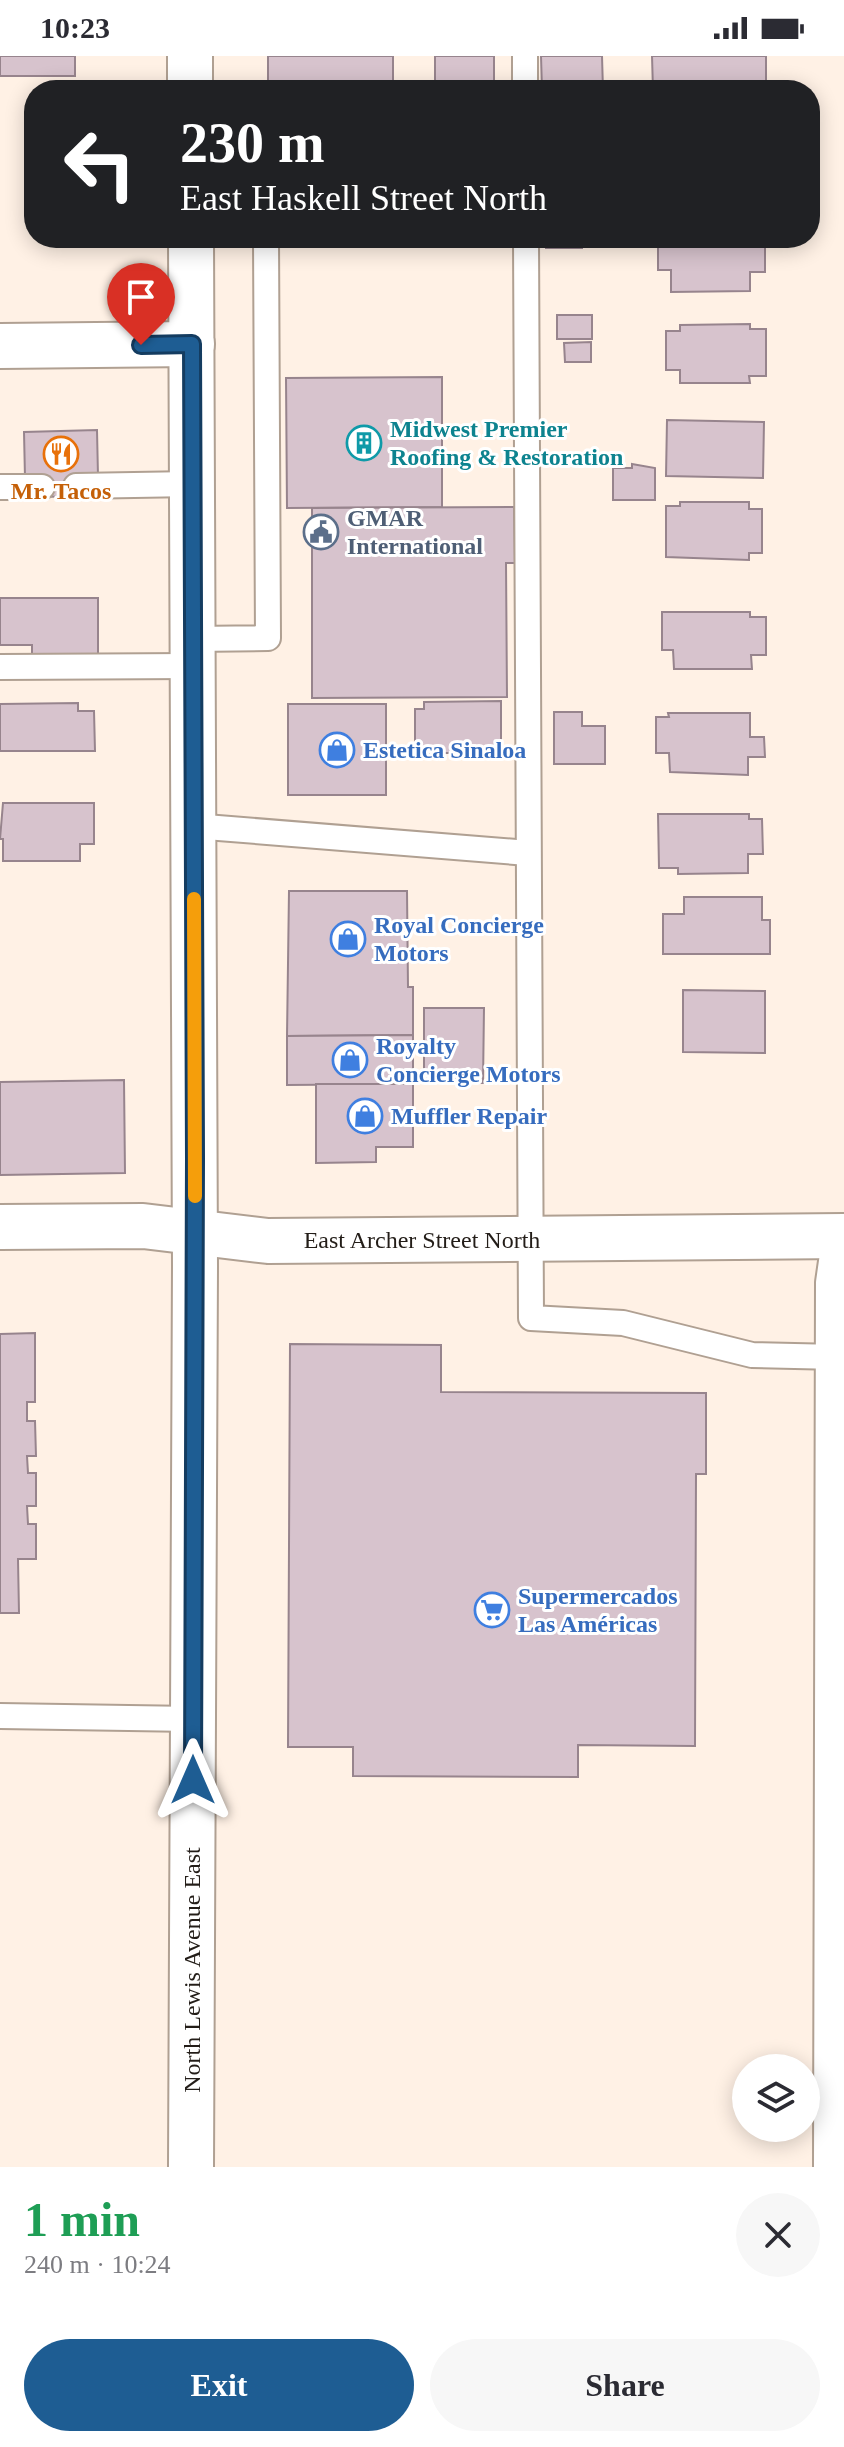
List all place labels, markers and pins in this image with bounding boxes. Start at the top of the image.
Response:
pin [107,263,175,345]
place label: Midwest Premier Roofing & Restoration [390,416,623,470]
building icon: Midwest Premier Roofing & Restoration [345,424,383,462]
restaurant icon: Mr. Tacos [42,435,80,473]
place label: Mr. Tacos [11,478,111,504]
place label: GMAR International [347,505,483,559]
public building icon: GMAR International [302,513,340,551]
shop icon: Estetica Sinaloa [318,731,356,769]
place label: Estetica Sinaloa [363,737,526,763]
place label: Royal Concierge Motors [374,912,544,966]
shop icon: Royal Concierge Motors [329,920,367,958]
place label: Royalty Concierge Motors [376,1033,561,1087]
shop icon: Royalty Concierge Motors [331,1041,369,1079]
shop icon: Muffler Repair [346,1097,384,1135]
place label: Muffler Repair [391,1103,548,1129]
place label: Supermercados Las Américas [518,1583,678,1637]
supermarket icon: Supermercados Las Américas [473,1591,511,1629]

